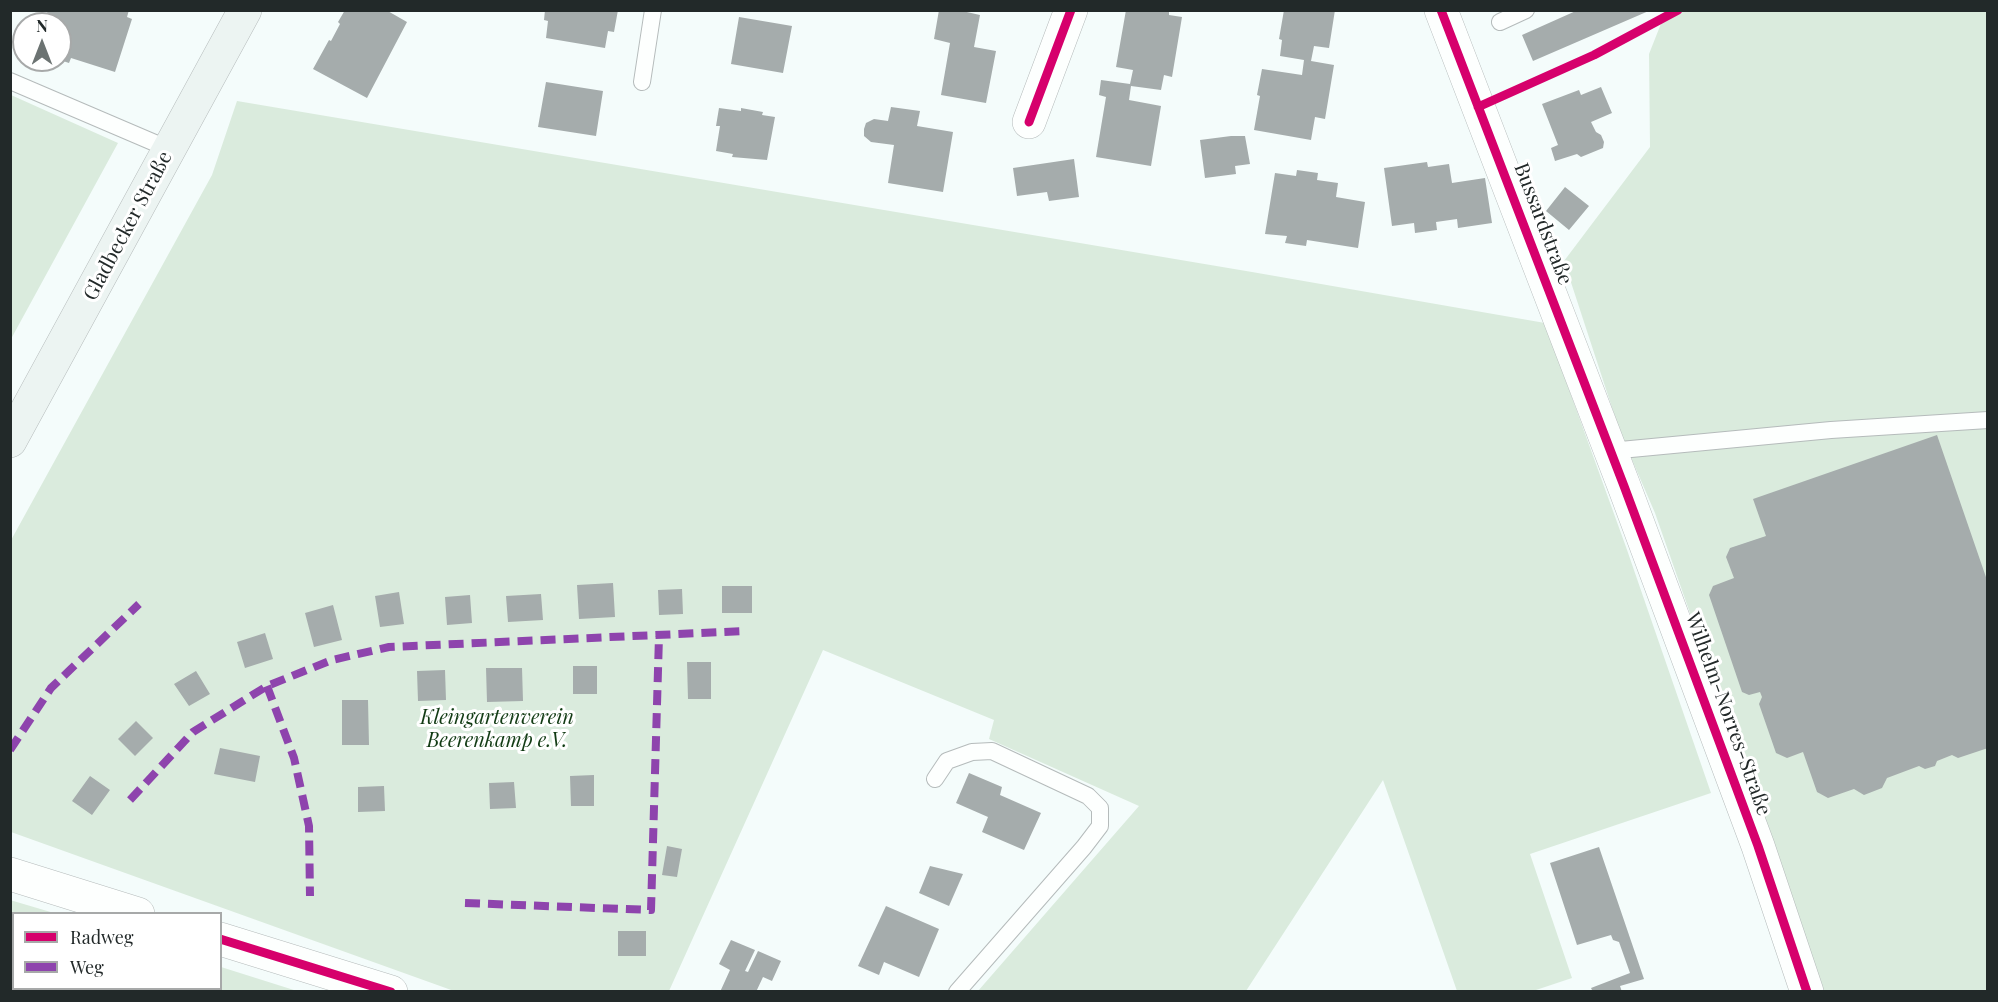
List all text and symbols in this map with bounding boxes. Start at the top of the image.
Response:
north arrow [12,12,72,72]
text: N [36,15,48,36]
street label: Gladbecker Straße [79,147,177,305]
street label: Bussardstraße [1509,160,1577,288]
street label: Wilhelm-Norres-Straße [1680,609,1776,819]
park label: Kleingartenverein Beerenkamp e.V. [420,706,574,753]
legend [12,912,222,990]
text: Radweg [70,925,133,949]
text: Weg [70,955,104,979]

